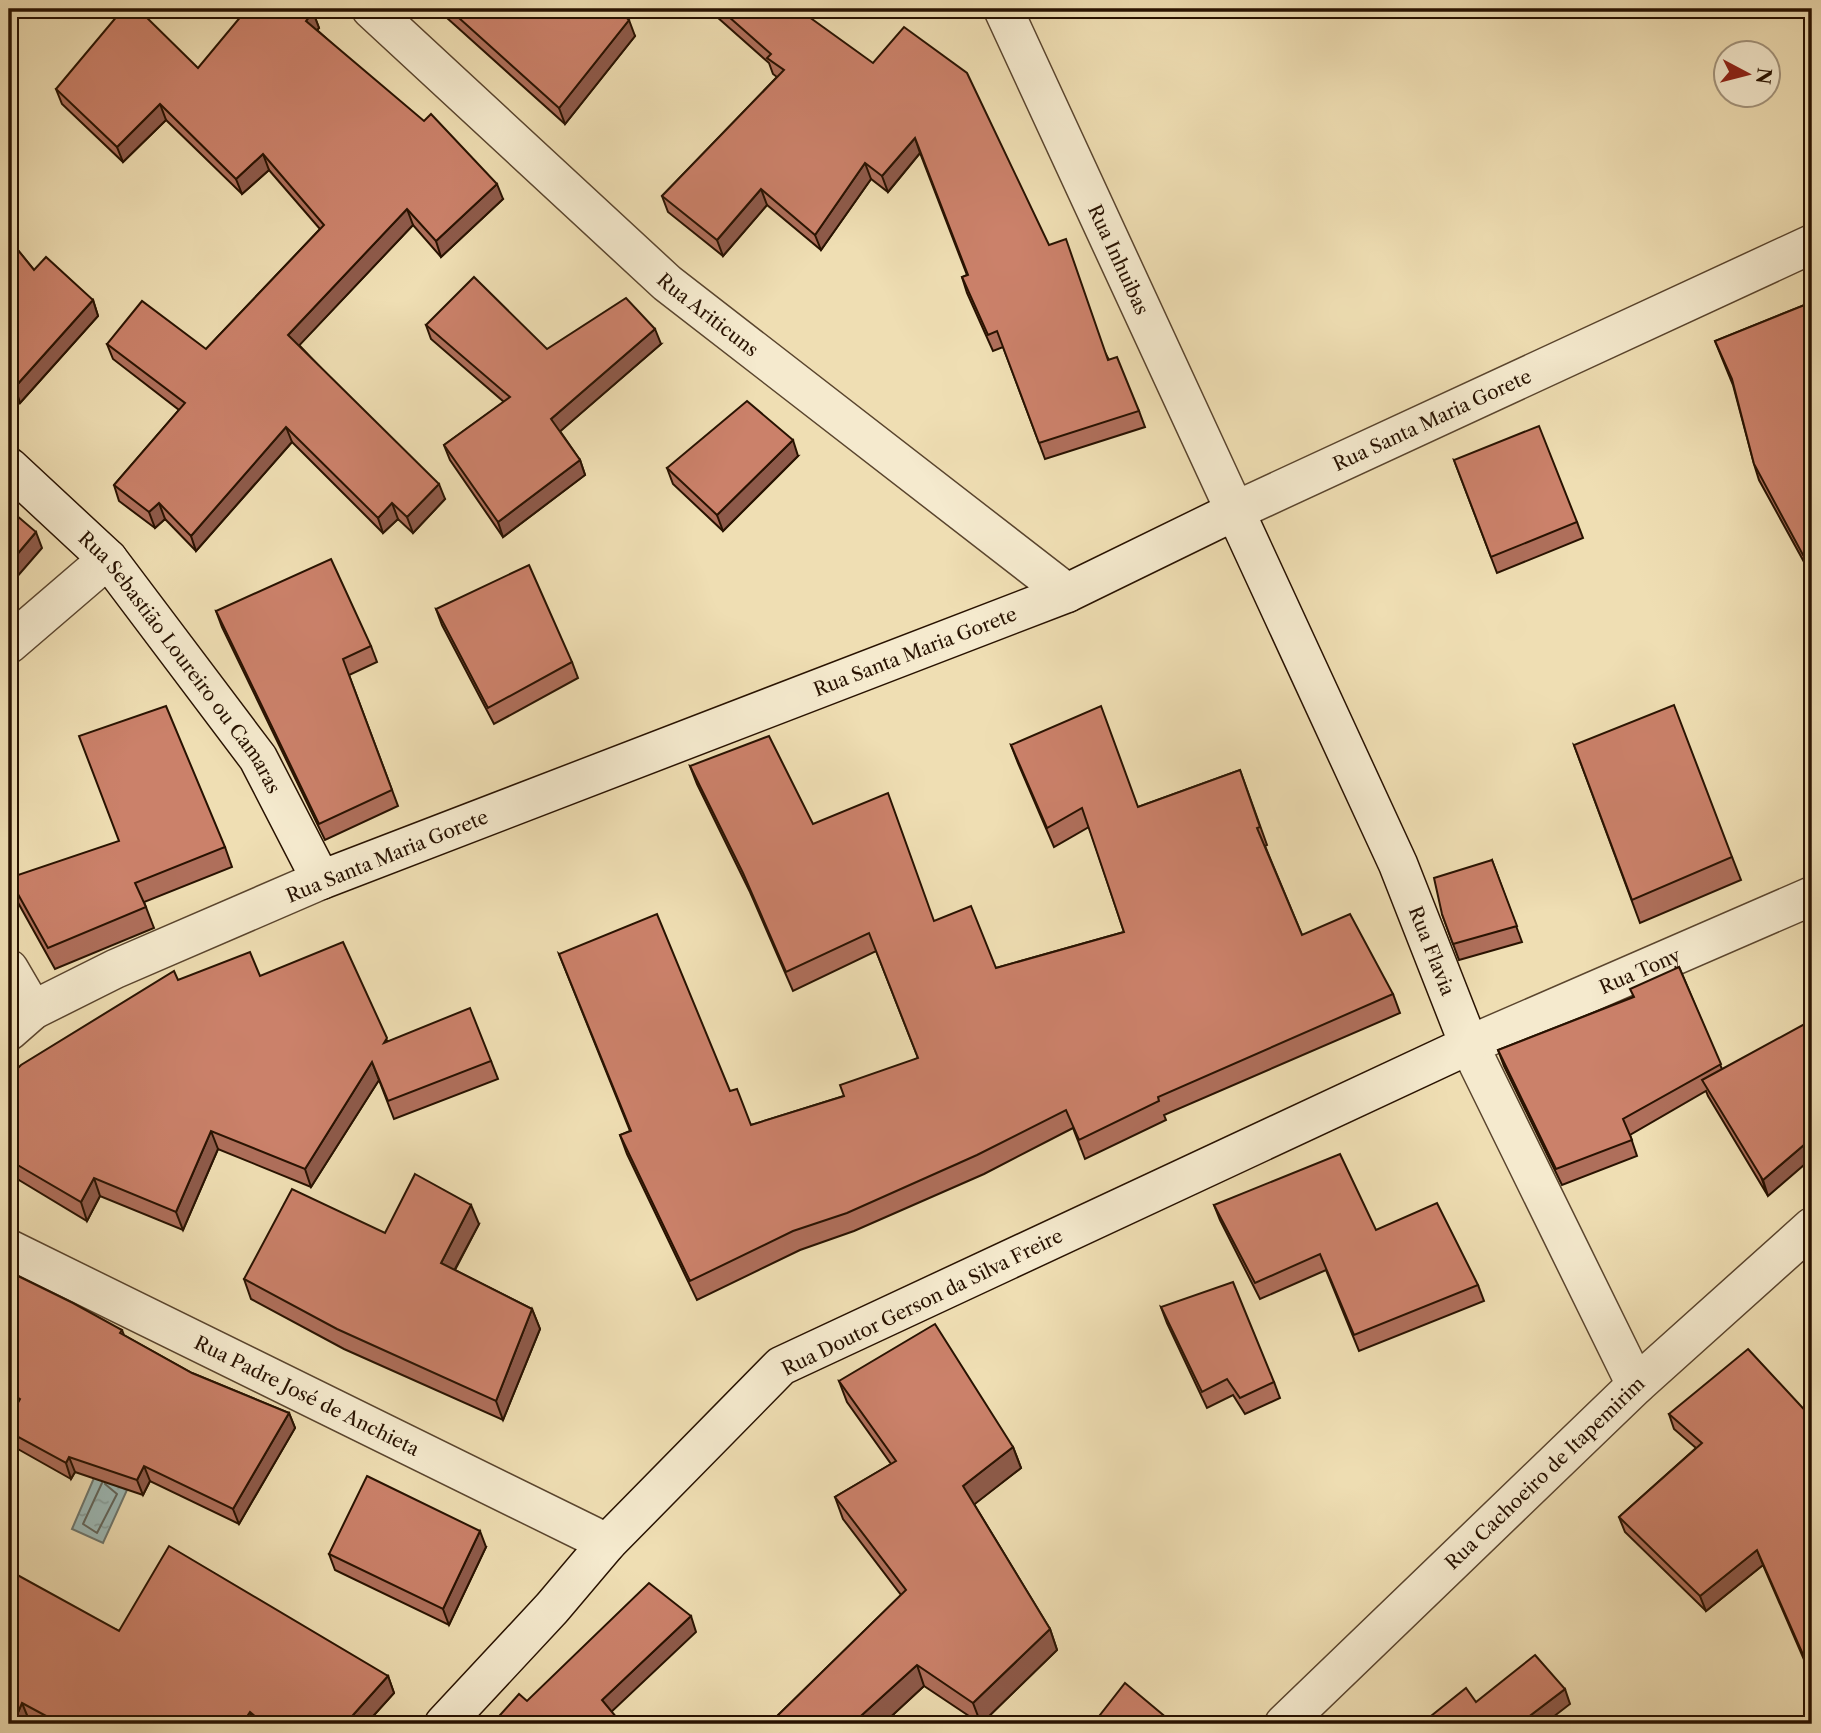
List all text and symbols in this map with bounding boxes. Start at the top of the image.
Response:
north arrow [1713,38,1783,108]
text: N [1751,66,1776,86]
street label: Rua Inhuibas [1083,201,1154,318]
street label: Rua Ariticuns [652,269,763,361]
street label: Rua Santa Maria Gorete [1329,365,1535,476]
street label: Rua Sebastião Loureiro ou Camaras [74,527,285,797]
street label: Rua Santa Maria Gorete [810,603,1020,701]
street label: Rua Santa Maria Gorete [283,805,491,908]
street label: Rua Flavia [1404,903,1459,999]
street label: Rua Tony [1596,943,1684,999]
street label: Rua Doutor Gerson da Silva Freire [778,1224,1066,1381]
street label: Rua Padre José de Anchieta [191,1331,423,1461]
street label: Rua Cachoeiro de Itapemirim [1441,1372,1650,1574]

